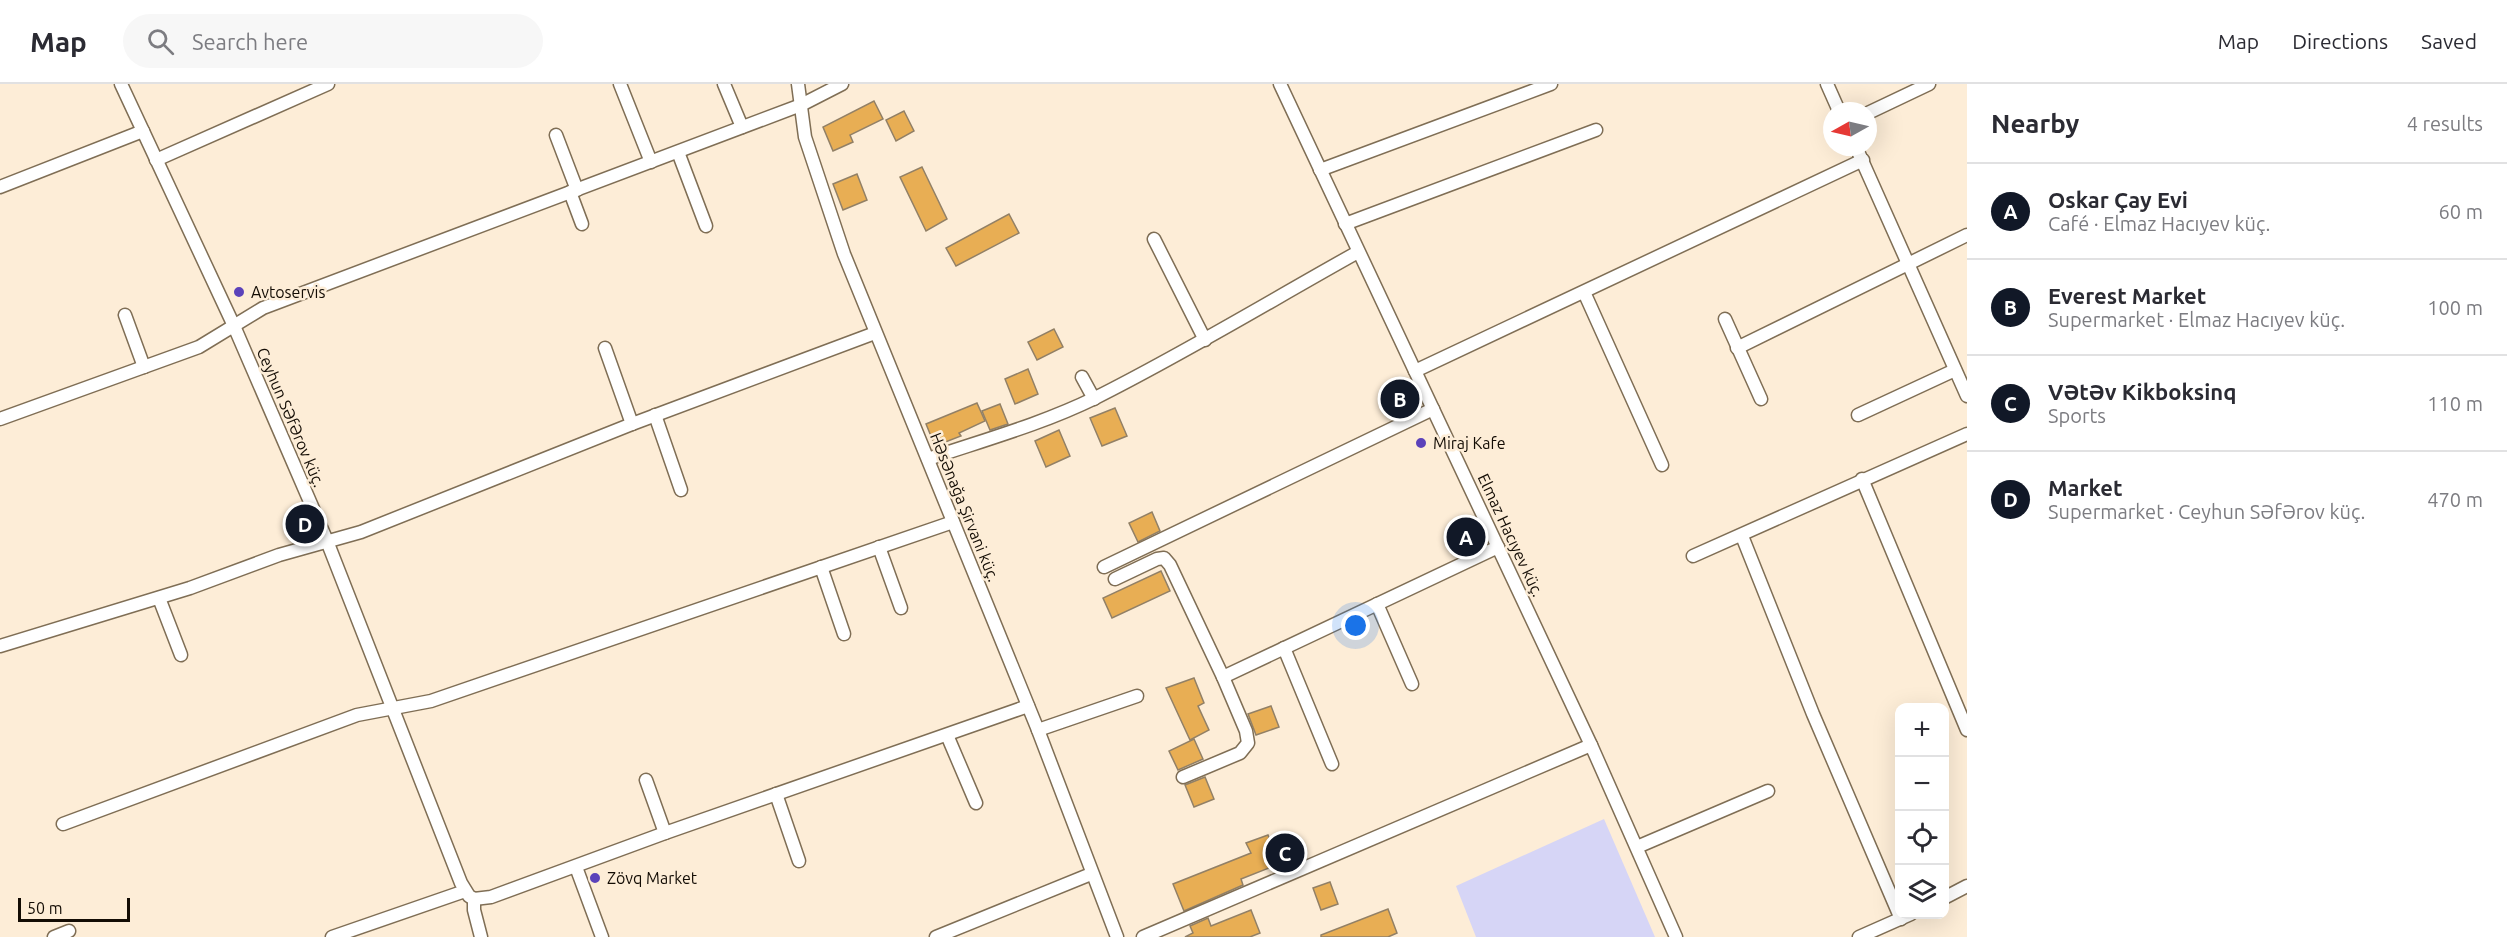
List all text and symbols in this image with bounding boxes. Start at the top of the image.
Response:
search box [123,14,543,68]
icon: search [144,25,177,58]
text: Map [30,26,87,57]
text: Search here [192,29,308,54]
text: Map [2218,29,2259,53]
text: Directions [2292,29,2388,53]
text: Saved [2421,29,2477,53]
north arrow [1823,102,1877,156]
text: Nearby [1991,109,2079,138]
text: 4 results [2407,112,2483,135]
text: Oskar Çay Evi [2048,187,2188,212]
text: A [2003,200,2018,223]
text: 60 m [2439,200,2483,223]
text: Café · Elmaz Hacıyev küç. [2048,212,2270,235]
place label: Avtoservis [251,283,326,301]
text: Everest Market [2048,283,2206,308]
marker: Avtoservis [232,285,246,299]
text: B [2004,296,2017,319]
text: 100 m [2427,296,2483,319]
text: Supermarket · Elmaz Hacıyev küç. [2048,308,2345,331]
street label: Ceyhun Səfərov küç. [253,345,329,489]
pin: B [1380,376,1420,422]
text: Vətəv Kikboksinq [2048,379,2236,404]
text: C [2004,392,2017,415]
text: 110 m [2427,392,2483,415]
text: Sports [2048,404,2106,427]
street label: Həsənağa Şirvani küç. [927,430,1003,584]
place label: Miraj Kafe [1433,434,1505,452]
marker: Miraj Kafe [1414,436,1428,450]
street label: Elmaz Hacıyev küç. [1475,471,1547,599]
text: Market [2048,475,2122,500]
text: D [2003,488,2018,511]
text: 470 m [2427,488,2483,511]
text: Supermarket · Ceyhun Səfərov küç. [2048,500,2365,523]
pin: D [286,502,324,546]
pin: A [1446,514,1486,560]
your location [1341,611,1370,640]
map controls [1895,703,1949,919]
button: + [1895,703,1949,757]
button: − [1895,757,1949,811]
button: locate [1895,811,1949,865]
pin: C [1266,830,1304,876]
button: layers [1895,865,1949,919]
place label: Zövq Market [607,869,698,887]
marker: Zövq Market [588,871,602,885]
scale bar [18,895,130,922]
text: 50 m [27,899,63,917]

